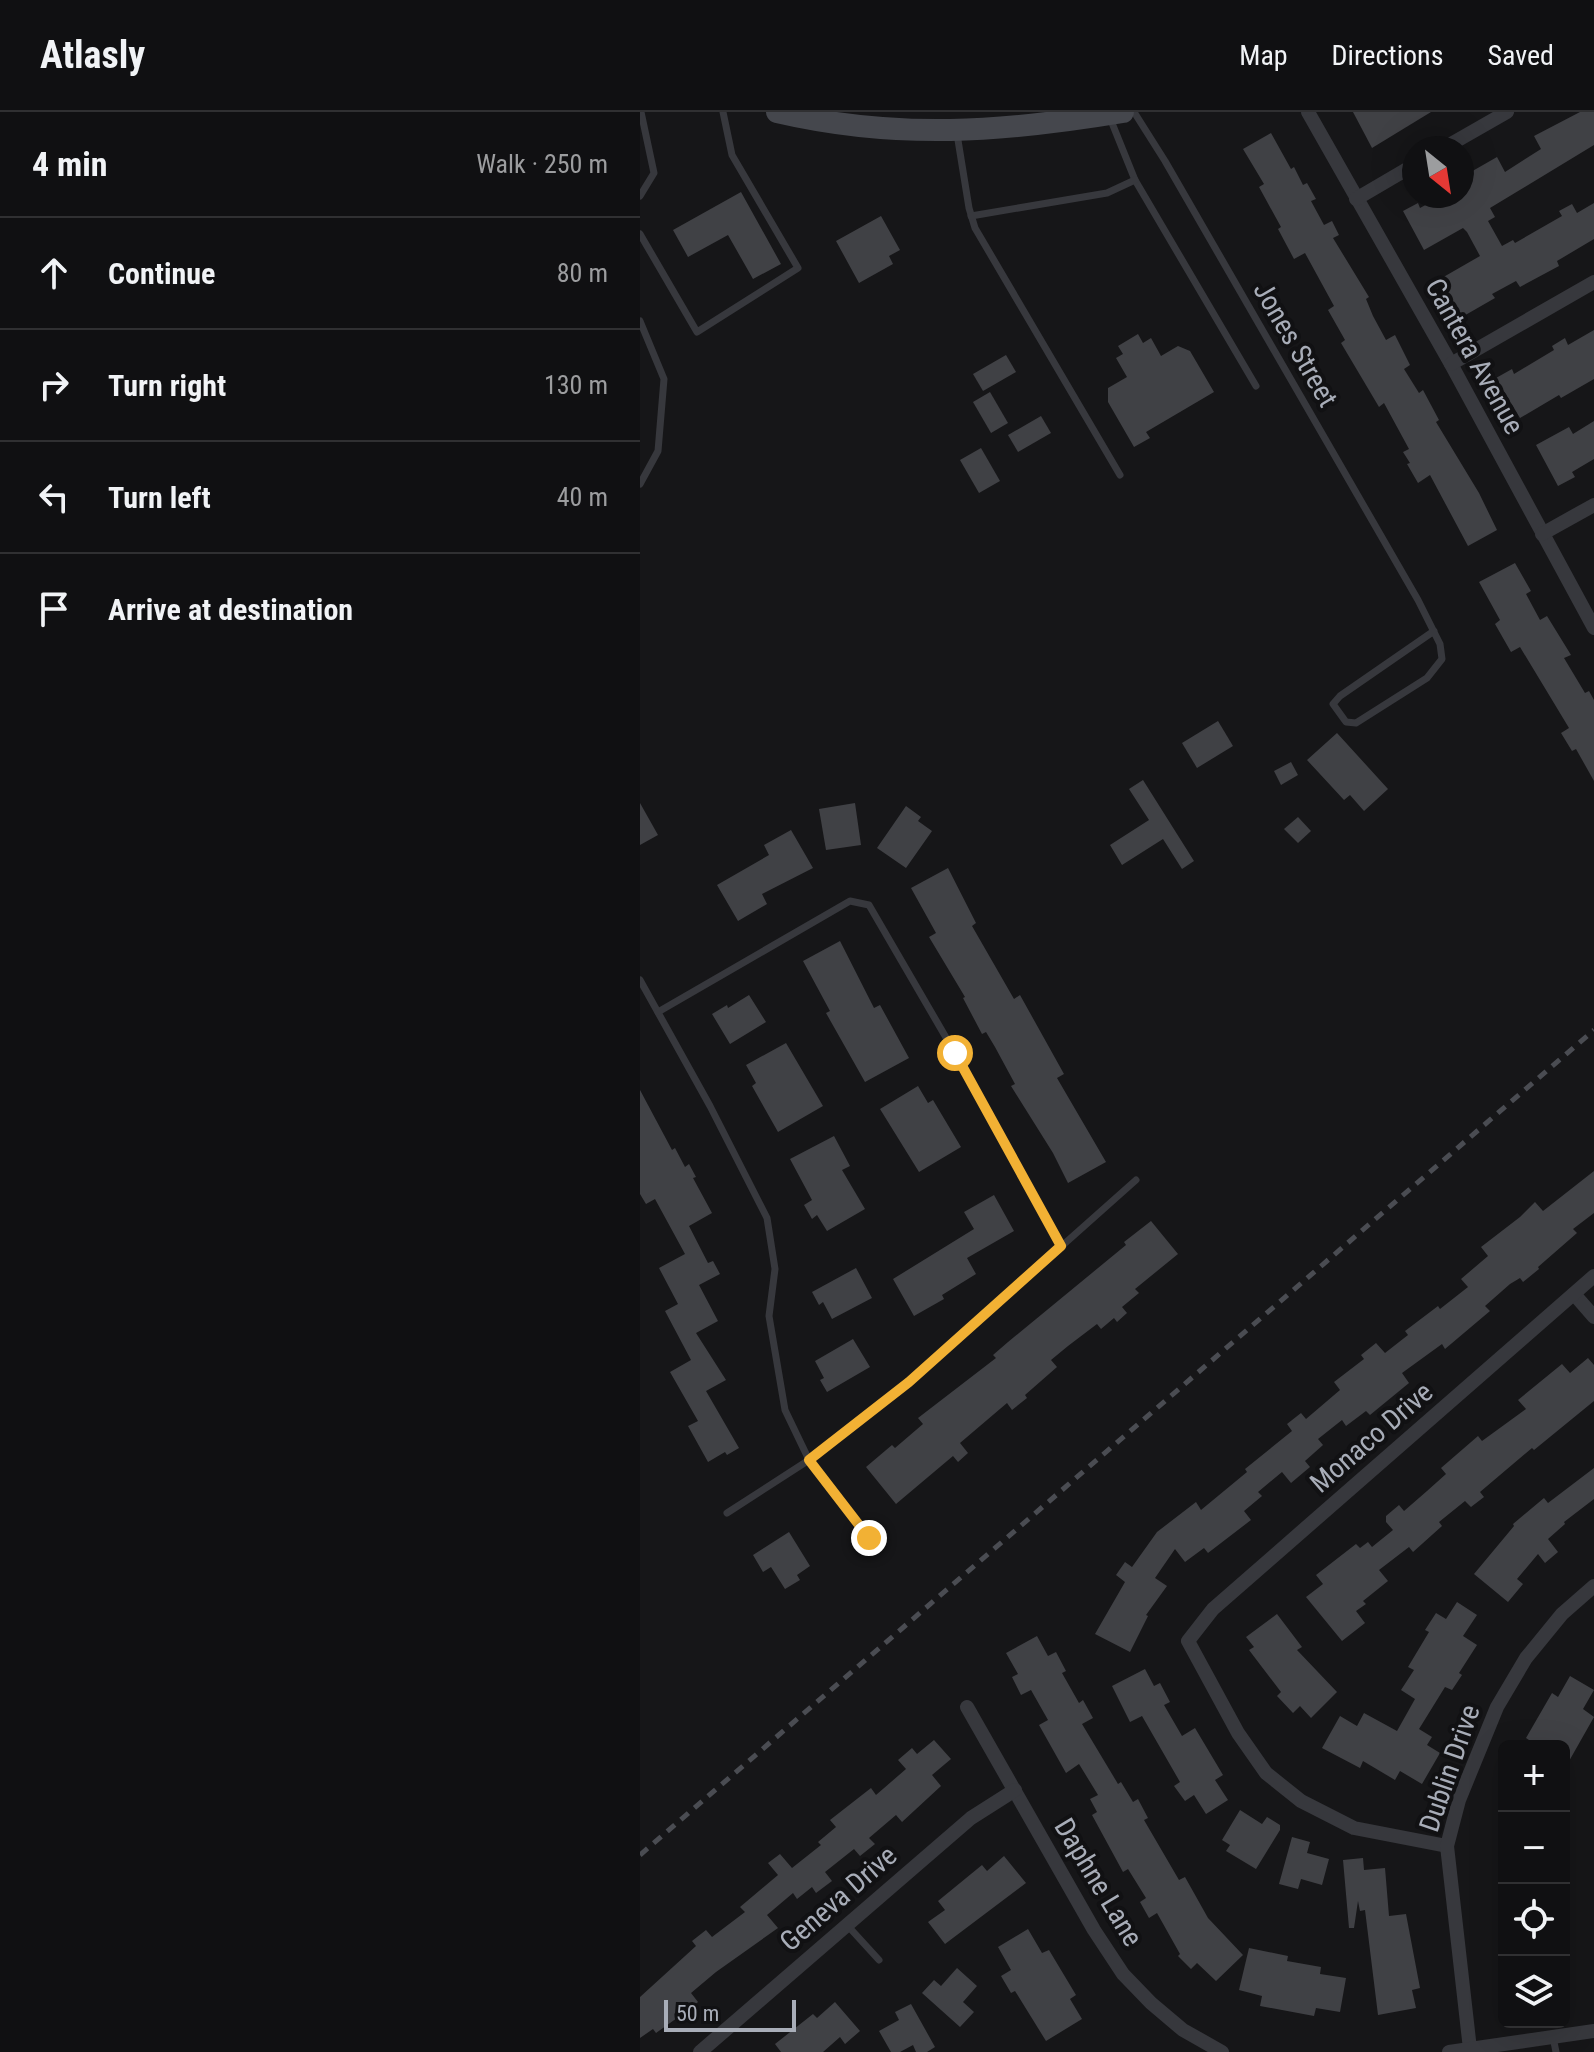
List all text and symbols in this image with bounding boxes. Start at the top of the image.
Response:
text: Atlasly [40,33,145,77]
text: Map [1239,39,1288,72]
text: Directions [1332,39,1443,72]
text: Saved [1487,39,1554,72]
north arrow [1402,136,1474,208]
text: 4 min [32,144,108,184]
text: Walk · 250 m [476,149,608,179]
icon: ahead [32,251,76,295]
text: Continue [108,256,215,291]
text: 80 m [557,258,608,288]
street label: Cantera Avenue [1418,273,1531,440]
street label: Jones Street [1247,276,1345,413]
icon: right [32,363,76,407]
text: Turn right [108,368,226,403]
text: 130 m [544,370,608,400]
icon: left [32,475,76,519]
text: Turn left [108,480,211,515]
text: 40 m [557,482,608,512]
icon: arrive [32,587,76,631]
text: Arrive at destination [108,592,353,627]
route start [937,1035,973,1071]
street label: Monaco Drive [1303,1375,1439,1500]
route end [851,1520,887,1556]
street label: Dublin Drive [1412,1700,1487,1836]
map controls [1498,1740,1570,2028]
button: + [1498,1740,1570,1812]
street label: Daphne Lane [1048,1812,1150,1952]
button: − [1498,1812,1570,1884]
street label: Geneva Drive [773,1839,903,1958]
button: locate [1498,1884,1570,1956]
button: layers [1498,1956,1570,2028]
scale bar [664,1996,796,2032]
text: 50 m [676,2001,719,2026]

